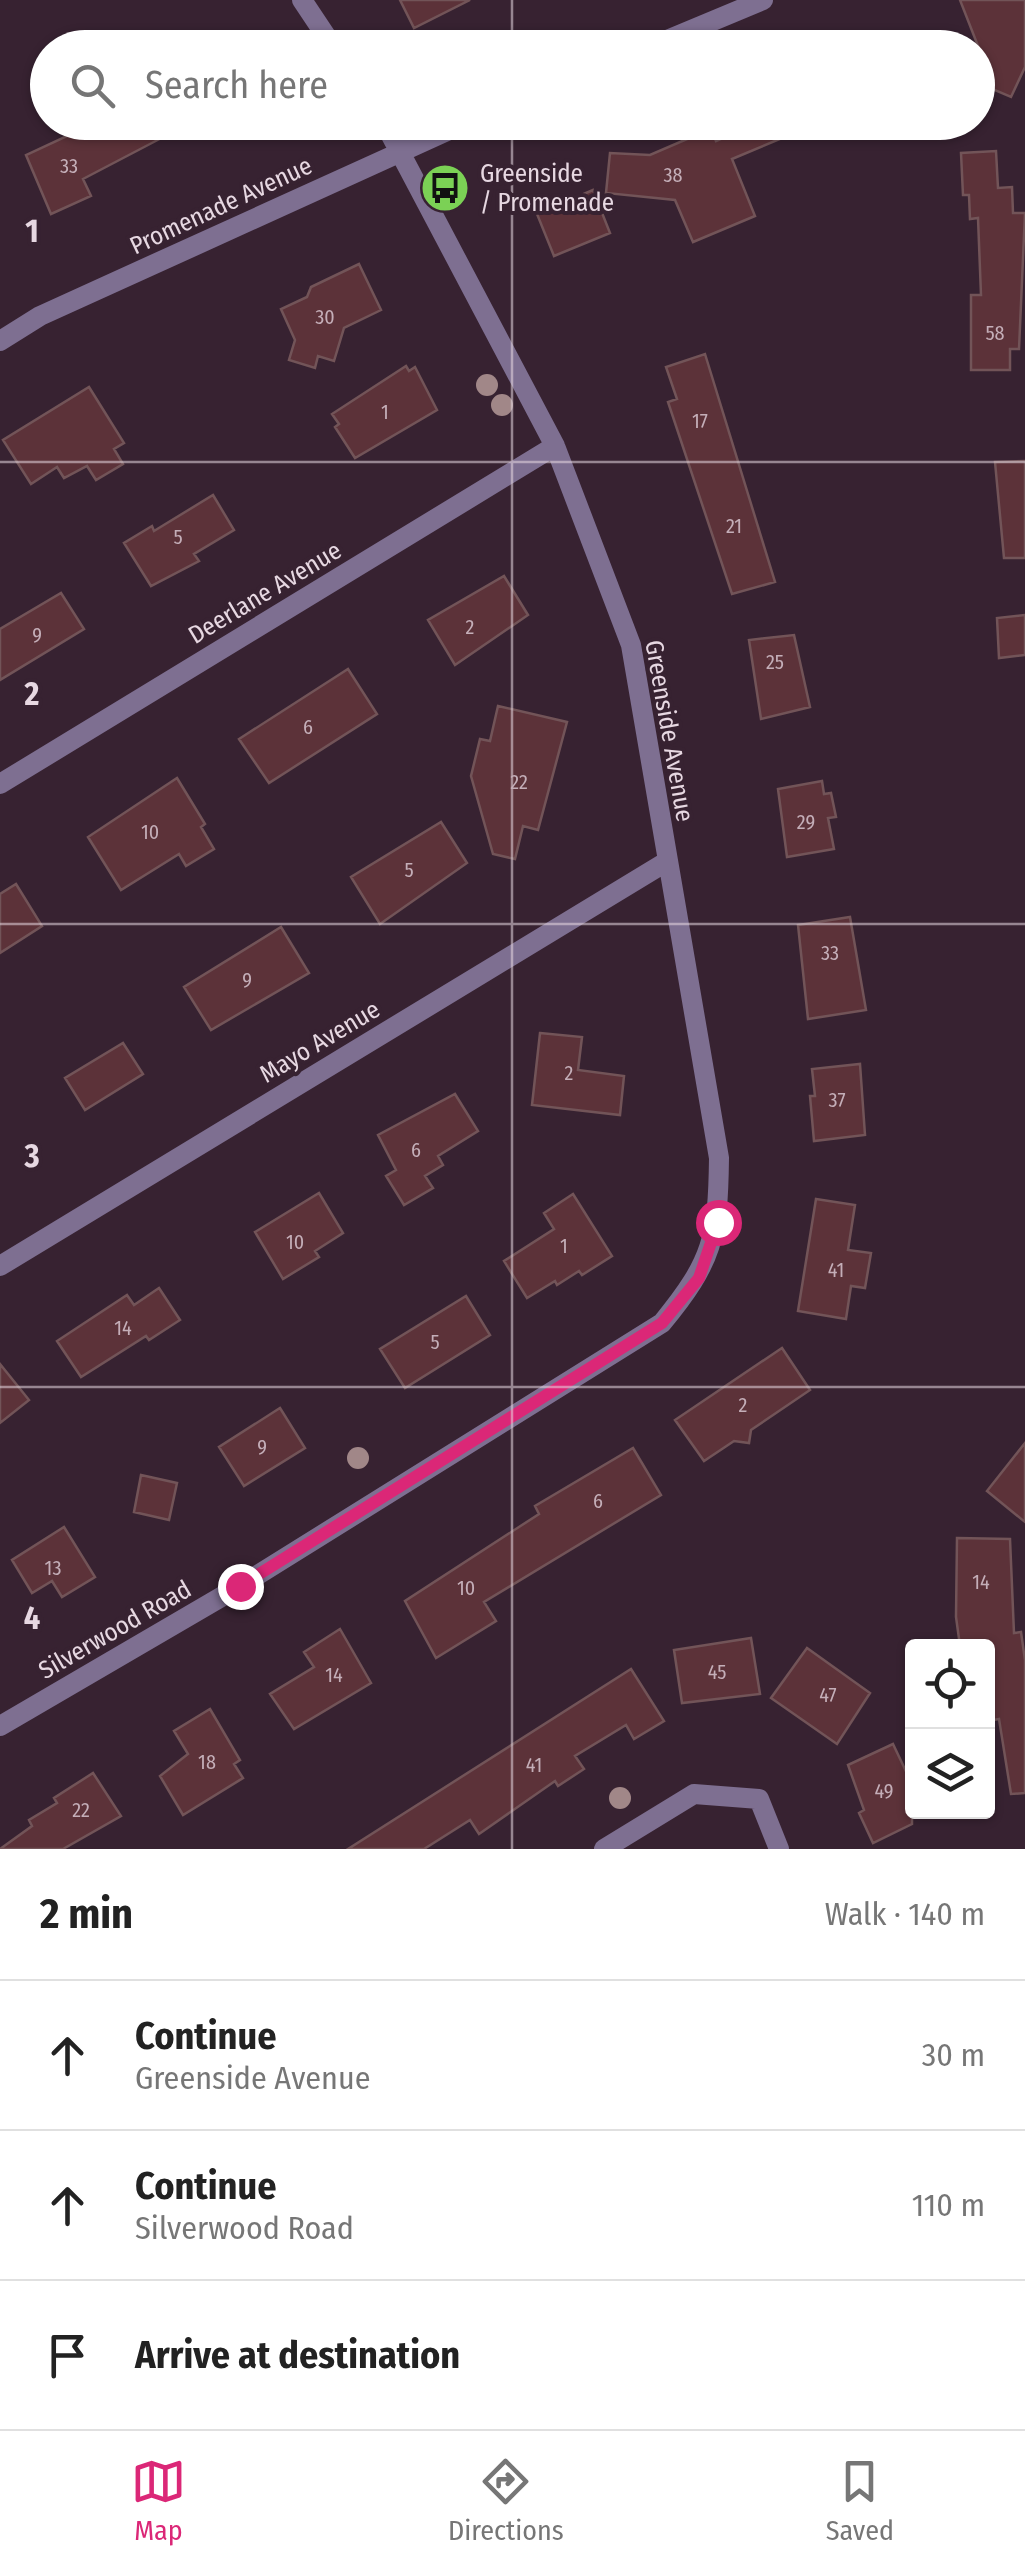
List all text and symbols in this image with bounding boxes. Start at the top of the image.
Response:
search box [30,30,995,140]
icon: search [65,58,120,113]
text: Search here [145,62,328,108]
street label: Promenade Avenue [125,151,317,261]
house number: 33 [60,154,78,178]
place label: Greenside / Promenade [480,159,614,218]
bus stop icon: Greenside / Promenade [419,162,471,214]
house number: 38 [663,163,683,187]
text: 1 [25,212,39,250]
house number: 30 [315,305,335,329]
house number: 58 [985,321,1005,345]
house number: 1 [381,400,389,424]
house number: 17 [692,409,708,433]
house number: 21 [726,514,742,538]
house number: 5 [173,525,183,549]
street label: Deerlane Avenue [183,536,347,650]
house number: 2 [466,615,475,639]
house number: 9 [32,623,42,647]
street label: Greenside Avenue [638,638,700,824]
house number: 25 [766,650,784,674]
text: 2 [24,675,40,713]
house number: 6 [303,715,313,739]
house number: 22 [510,770,528,794]
house number: 29 [797,810,815,834]
house number: 10 [141,820,159,844]
house number: 5 [404,858,414,882]
house number: 33 [821,941,839,965]
house number: 9 [242,968,252,992]
street label: Mayo Avenue [254,994,386,1090]
house number: 2 [565,1061,574,1085]
house number: 37 [828,1088,846,1112]
text: 3 [23,1137,40,1175]
house number: 6 [411,1138,421,1162]
route start [696,1200,742,1246]
house number: 10 [286,1230,304,1254]
house number: 1 [560,1234,568,1258]
house number: 41 [828,1258,844,1282]
house number: 14 [114,1316,132,1340]
house number: 5 [430,1330,440,1354]
house number: 2 [739,1393,748,1417]
house number: 9 [257,1435,267,1459]
house number: 6 [593,1489,603,1513]
house number: 13 [45,1556,61,1580]
route end [218,1564,264,1610]
house number: 14 [972,1570,990,1594]
street label: Silverwood Road [33,1574,197,1686]
house number: 10 [457,1576,475,1600]
text: 4 [24,1599,40,1637]
map controls [905,1639,995,1819]
button: locate [905,1639,995,1729]
house number: 45 [708,1660,726,1684]
house number: 14 [325,1663,343,1687]
house number: 47 [819,1683,837,1707]
button: layers [905,1729,995,1819]
house number: 18 [198,1750,216,1774]
house number: 41 [526,1753,542,1777]
house number: 49 [874,1779,894,1803]
house number: 22 [72,1798,90,1822]
text: 2 min [40,1889,133,1939]
text: Walk · 140 m [825,1895,985,1933]
text: Continue [135,2013,276,2059]
icon: ahead [40,2028,95,2083]
text: 30 m [922,2036,985,2074]
text: Greenside Avenue [135,2059,370,2097]
text: Continue [135,2163,276,2209]
icon: ahead [40,2178,95,2233]
text: 110 m [912,2186,985,2224]
text: Silverwood Road [135,2209,354,2247]
icon: arrive [40,2328,95,2383]
text: Arrive at destination [135,2332,460,2378]
tab: Map [131,2454,186,2547]
tab: Directions [448,2454,564,2547]
tab: Saved [826,2454,894,2547]

